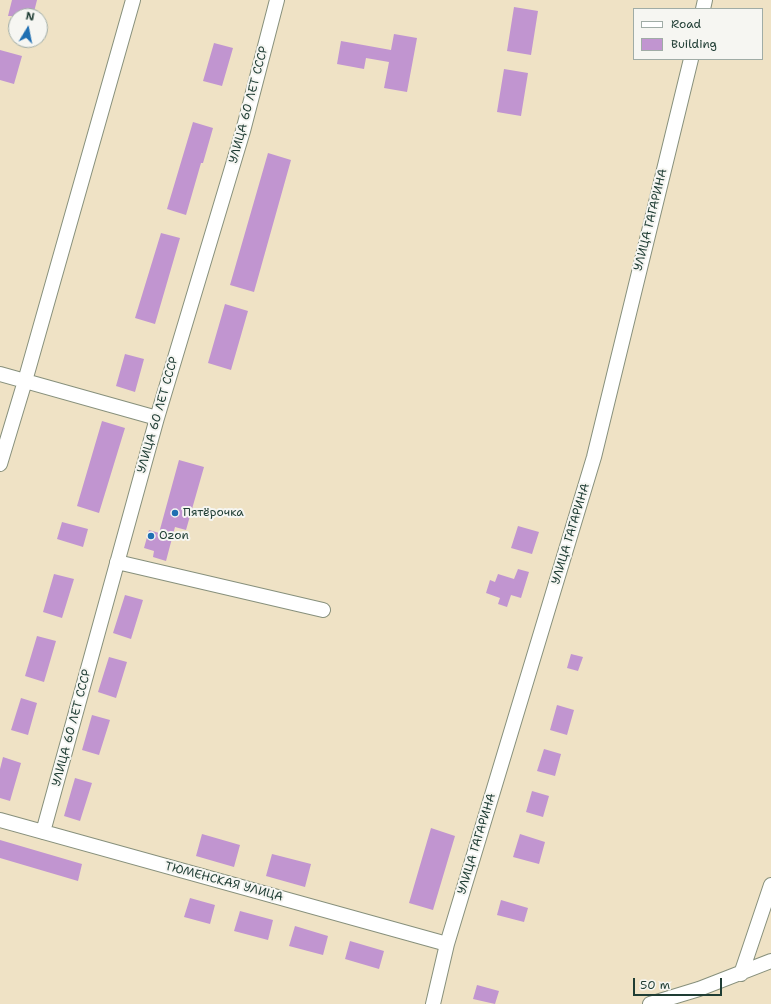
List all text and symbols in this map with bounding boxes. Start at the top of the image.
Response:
north arrow [8,8,48,48]
legend [633,8,763,60]
text: N [24,9,36,25]
text: Road [671,16,701,32]
text: Building [671,36,717,52]
street label: УЛИЦА 60 ЛЕТ СССР [226,45,272,165]
street label: УЛИЦА ГАГАРИНА [631,167,671,273]
street label: УЛИЦА 60 ЛЕТ СССР [134,355,182,475]
street label: УЛИЦА ГАГАРИНА [549,482,593,586]
place label: Пятёрочка [183,506,244,520]
marker: Пятёрочка [170,508,180,518]
place label: Ozon [159,529,189,543]
marker: Ozon [146,531,156,541]
street label: УЛИЦА 60 ЛЕТ СССР [49,668,95,788]
street label: УЛИЦА ГАГАРИНА [455,792,499,896]
street label: ТЮМЕНСКАЯ УЛИЦА [163,859,285,905]
scale bar [635,970,724,996]
text: 50 m [640,977,670,993]

